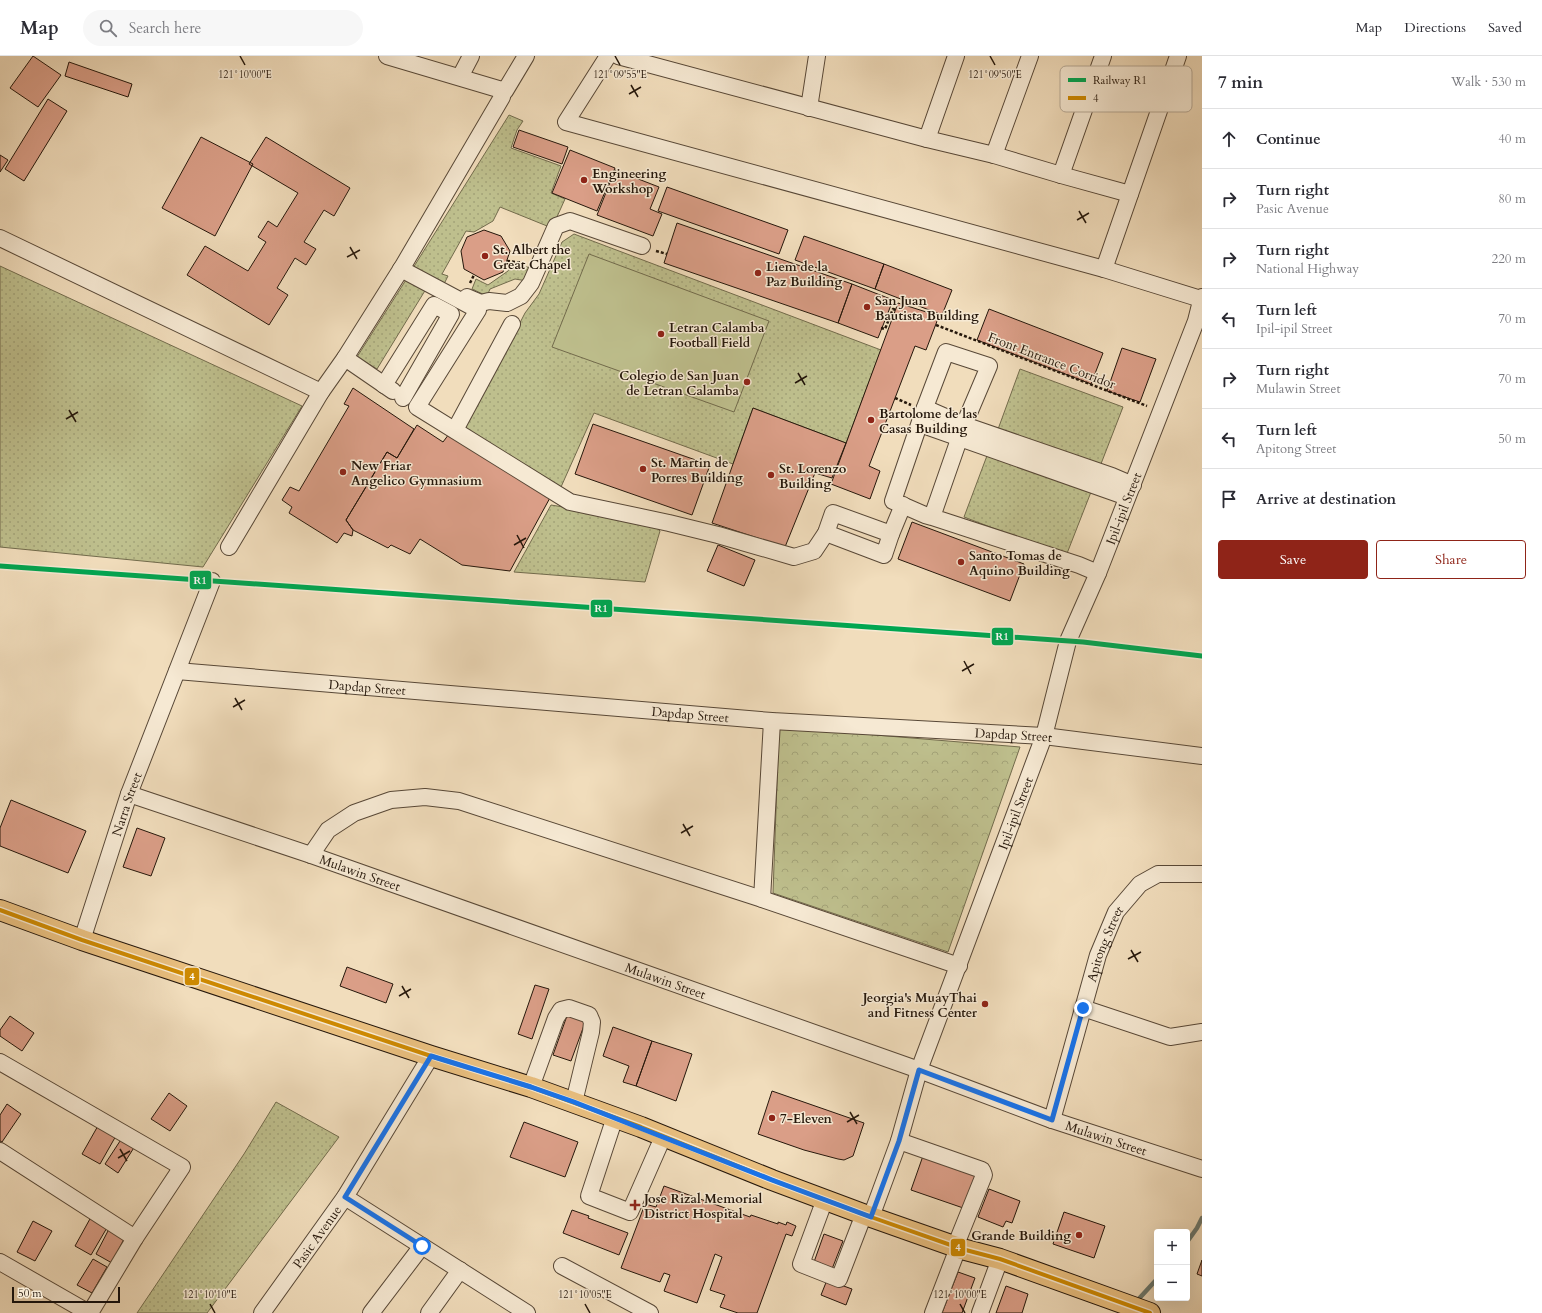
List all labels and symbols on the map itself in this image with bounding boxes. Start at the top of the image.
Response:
legend [1060,66,1192,112]
text: 121°10'00"E [218,68,272,82]
text: 121°09'55"E [593,68,647,82]
text: 121°09'50"E [968,68,1022,82]
text: Railway R1 [1093,73,1147,88]
text: 4 [1093,91,1099,106]
place label: Engineering Workshop [591,165,667,198]
marker: Engineering Workshop [579,175,589,185]
place label: St. Albert the Great Chapel [493,241,571,274]
marker: St. Albert the Great Chapel [480,251,490,261]
place label: Liem de la Paz Building [766,258,842,291]
marker: Liem de la Paz Building [753,268,763,278]
place label: San Juan Bautista Building [875,292,979,325]
marker: San Juan Bautista Building [862,302,872,312]
place label: Letran Calamba Football Field [669,319,765,352]
street label: Front Entrance Corridor [985,328,1118,394]
marker: Letran Calamba Football Field [656,329,666,339]
place label: Colegio de San Juan de Letran Calamba [619,367,740,400]
marker: Colegio de San Juan de Letran Calamba [742,377,752,387]
place label: Bartolome de las Casas Building [879,405,978,438]
marker: Bartolome de las Casas Building [866,415,876,425]
place label: St. Martin de Porres Building [651,454,743,487]
place label: New Friar Angelico Gymnasium [351,457,482,490]
place label: St. Lorenzo Building [779,460,847,493]
marker: St. Martin de Porres Building [638,464,648,474]
marker: New Friar Angelico Gymnasium [338,467,348,477]
marker: St. Lorenzo Building [766,470,776,480]
street label: Ipil-ipil Street [1102,470,1146,548]
place label: Santo Tomas de Aquino Building [969,547,1070,580]
marker: Santo Tomas de Aquino Building [956,557,966,567]
line badge: R1 [189,570,212,590]
text: R1 [193,573,207,588]
line badge: R1 [590,599,613,618]
text: R1 [594,601,608,616]
line badge: R1 [991,627,1014,646]
text: R1 [995,629,1009,644]
street label: Dapdap Street [328,676,407,700]
street label: Dapdap Street [651,703,729,727]
street label: Dapdap Street [974,724,1053,747]
street label: Narra Street [108,770,147,839]
street label: Ipil-ipil Street [994,775,1038,852]
street label: Mulawin Street [317,851,403,896]
street label: Apitong Street [1083,902,1128,984]
street label: Mulawin Street [622,959,708,1004]
line badge: 4 [184,967,200,986]
text: 4 [189,969,195,984]
place label: Jeorgia's MuayThai and Fitness Center [861,989,978,1022]
marker: Jeorgia's MuayThai and Fitness Center [980,999,990,1009]
route end [1074,999,1092,1017]
place label: 7-Eleven [780,1110,832,1128]
marker: 7-Eleven [767,1113,777,1123]
street label: Mulawin Street [1063,1117,1149,1160]
place label: Jose Rizal Memorial District Hospital [642,1190,762,1223]
marker: Jose Rizal Memorial District Hospital [629,1199,641,1211]
street label: Pasic Avenue [289,1202,346,1272]
place label: Grande Building [971,1227,1071,1245]
marker: Grande Building [1074,1230,1084,1240]
route start [413,1237,431,1255]
line badge: 4 [950,1238,966,1257]
text: 4 [955,1240,961,1255]
scale bar [12,1285,120,1304]
text: 121°10'10"E [183,1288,237,1302]
text: 121°10'05"E [558,1288,612,1302]
text: 121°10'00"E [933,1288,987,1302]

